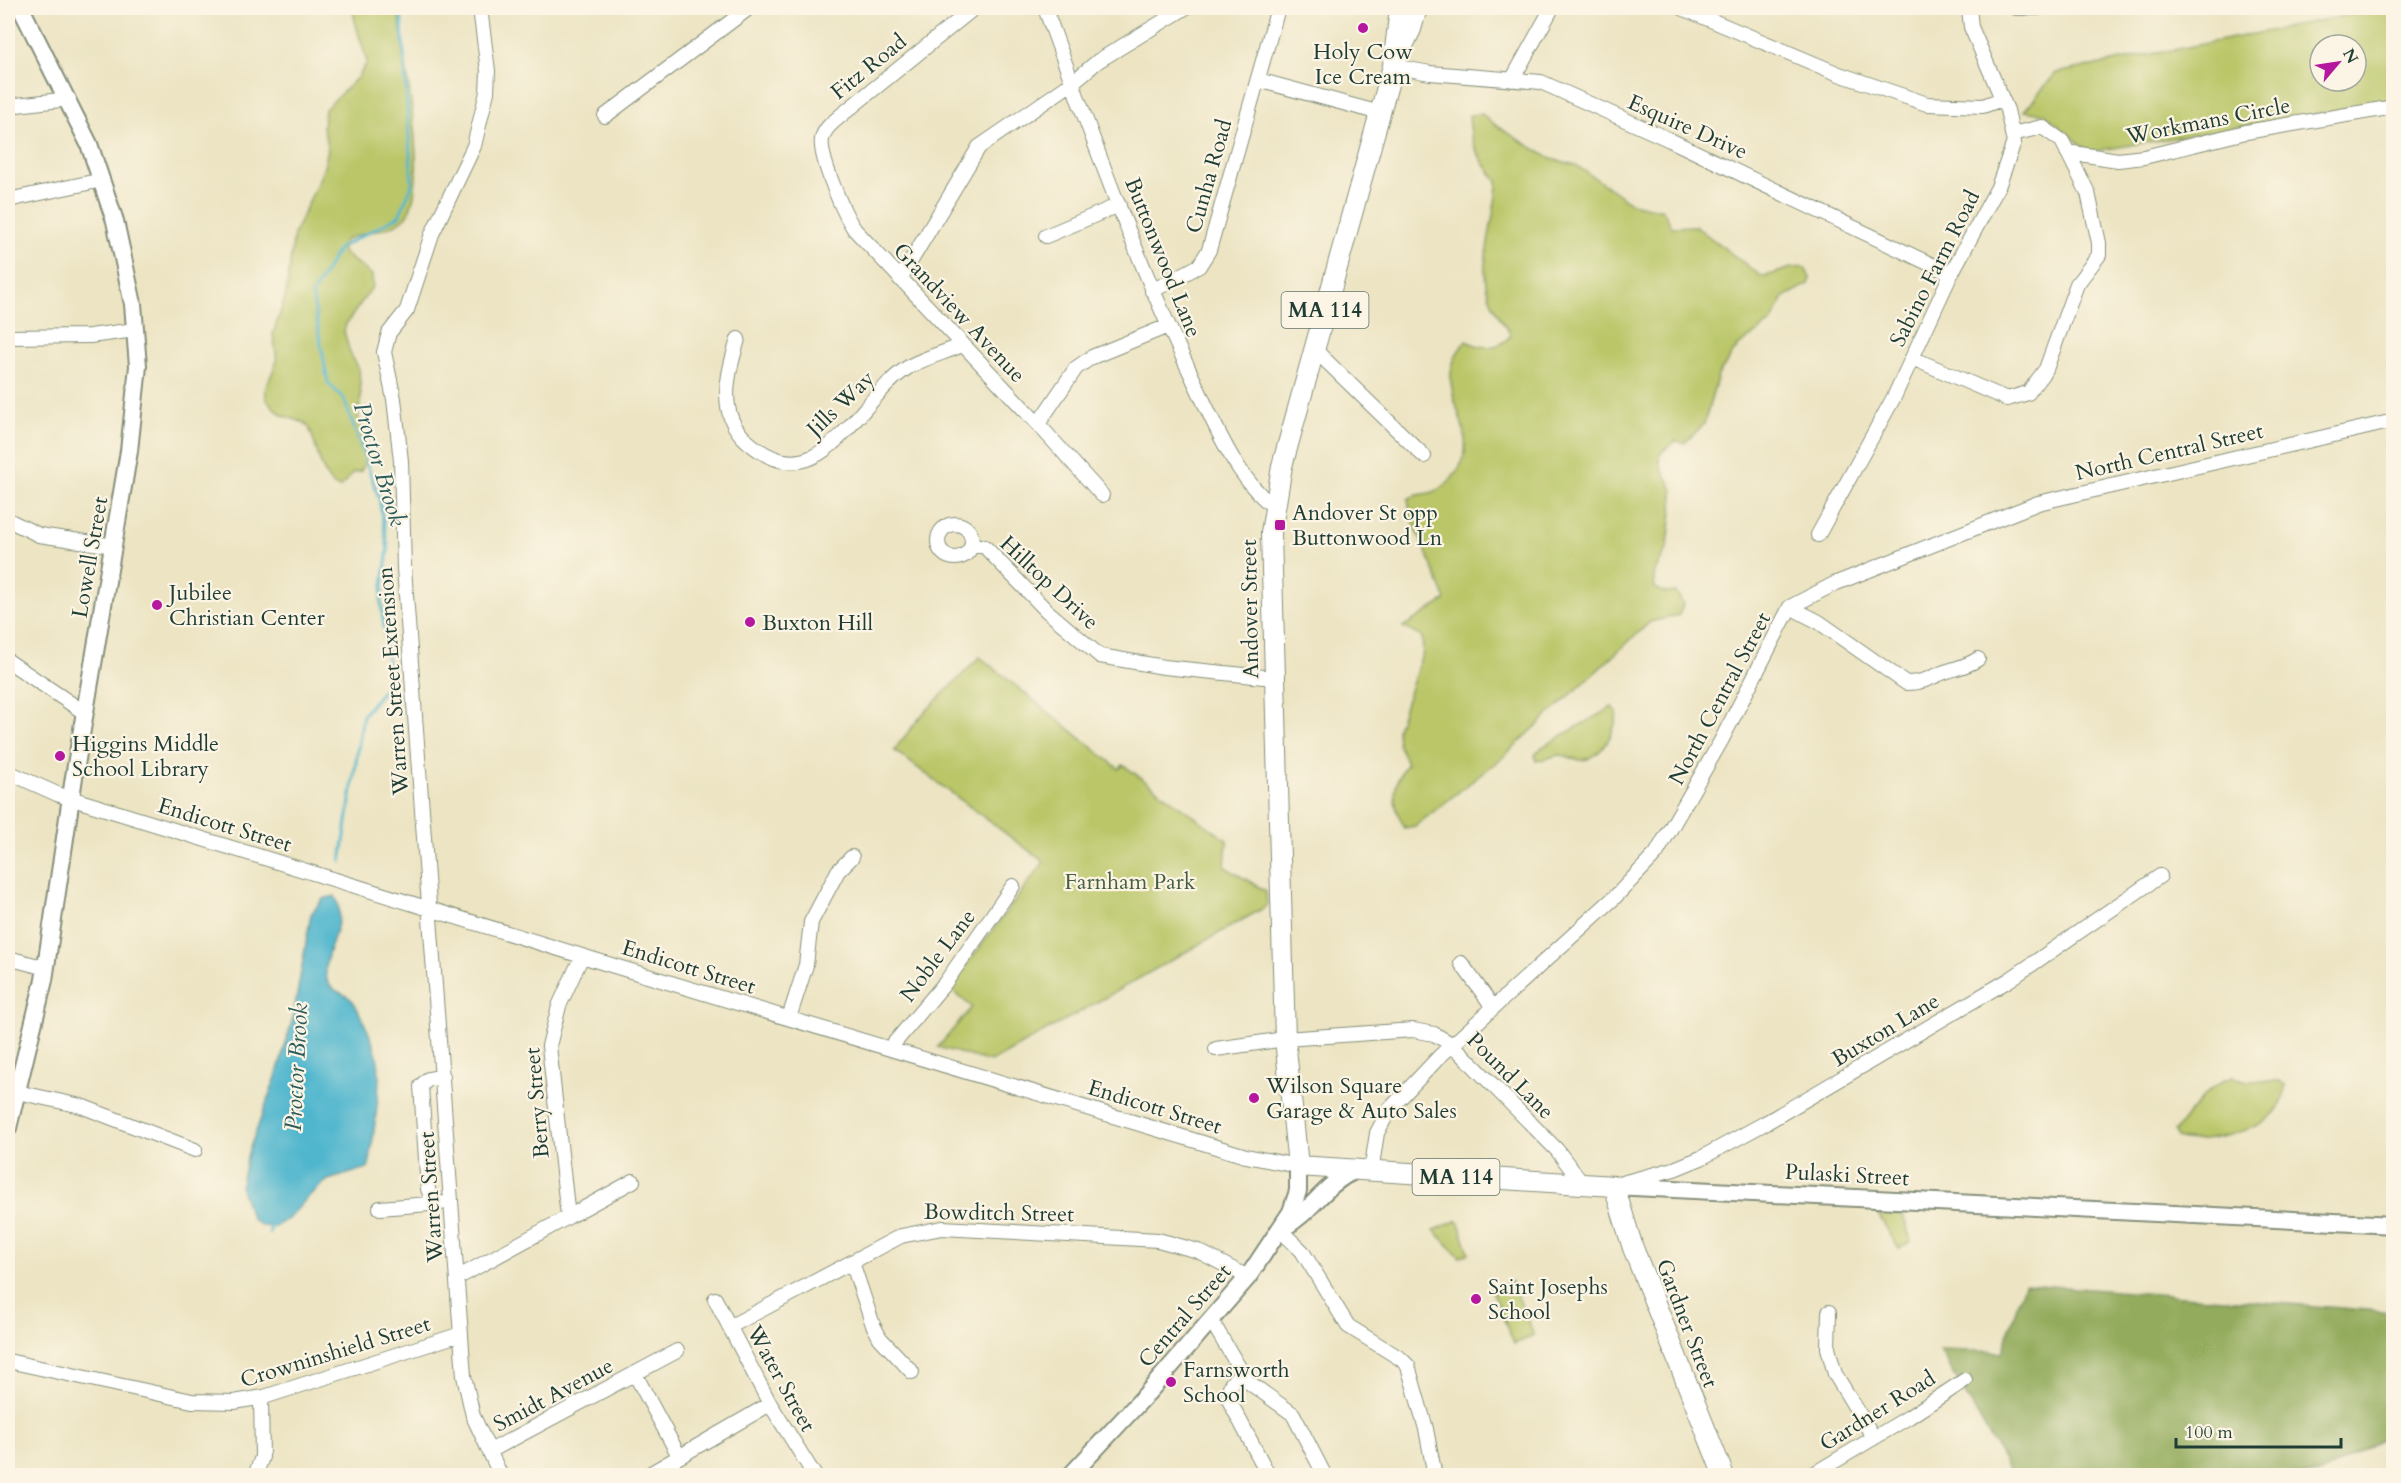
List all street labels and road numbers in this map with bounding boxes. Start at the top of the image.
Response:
street label: Fitz Road [824,27,913,107]
street label: Esquire Drive [1623,87,1752,167]
street label: Workmans Circle [2123,90,2293,152]
street label: Cunha Road [1178,116,1240,237]
street label: Buttonwood Lane [1117,173,1209,342]
street label: Sabino Farm Road [1883,185,1987,352]
street label: Grandview Avenue [886,236,1032,389]
road number: MA 114 [1282,292,1368,328]
street label: Jills Way [798,364,881,446]
street label: North Central Street [2072,416,2266,488]
street label: Lowell Street [65,494,115,620]
street label: Hilltop Drive [993,529,1105,636]
street label: Andover Street [1234,539,1266,679]
street label: Warren Street Extension [370,565,416,797]
street label: North Central Street [1662,607,1778,790]
street label: Endicott Street [154,790,295,860]
street label: Noble Lane [893,903,983,1008]
street label: Endicott Street [618,932,759,1002]
street label: Buxton Lane [1826,986,1945,1074]
street label: Pound Lane [1460,1025,1561,1126]
street label: Berry Street [517,1046,557,1160]
street label: Endicott Street [1084,1072,1225,1142]
street label: Warren Street [411,1130,451,1264]
street label: Pulaski Street [1784,1157,1910,1193]
road number: MA 114 [1412,1159,1500,1195]
street label: Bowditch Street [924,1197,1074,1229]
street label: Gardner Street [1649,1254,1725,1392]
street label: Central Street [1131,1257,1238,1374]
street label: Crowninshield Street [237,1309,434,1395]
street label: Water Street [739,1319,823,1437]
street label: Smidt Avenue [488,1351,619,1439]
street label: Gardner Road [1814,1363,1941,1458]

